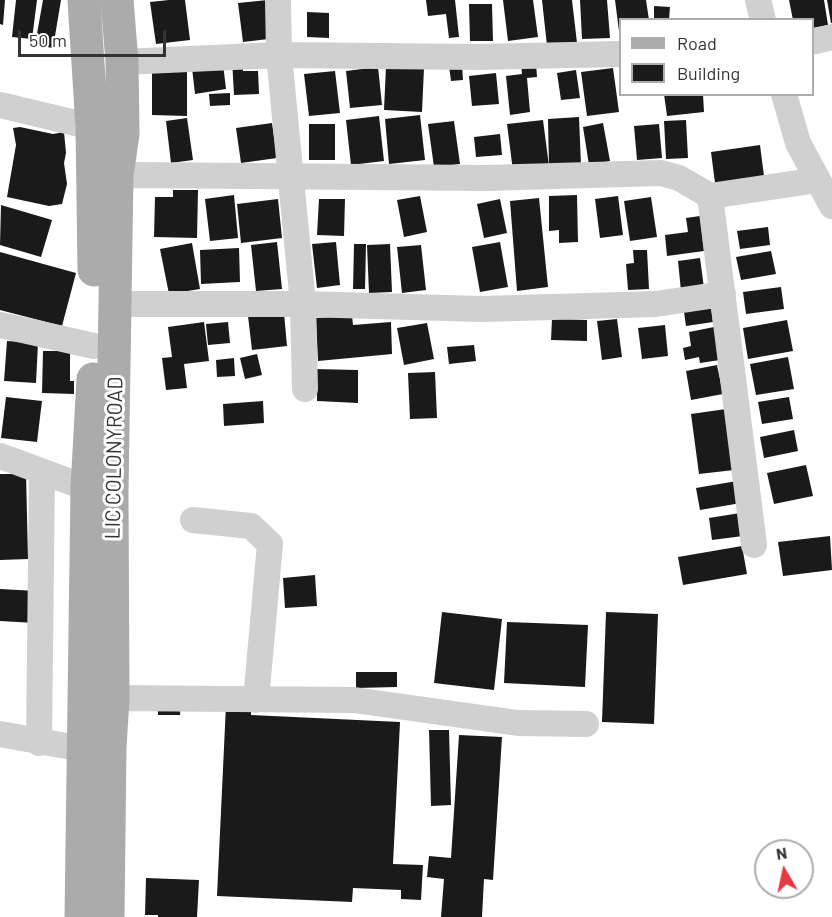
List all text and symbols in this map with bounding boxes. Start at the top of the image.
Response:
scale bar [21,18,170,56]
legend [619,18,814,96]
text: 50 m [29,29,67,51]
text: Road [677,32,717,54]
text: Building [677,62,740,84]
street label: LIC COLONYROAD [100,376,128,540]
north arrow [754,839,814,899]
text: N [775,842,788,863]

